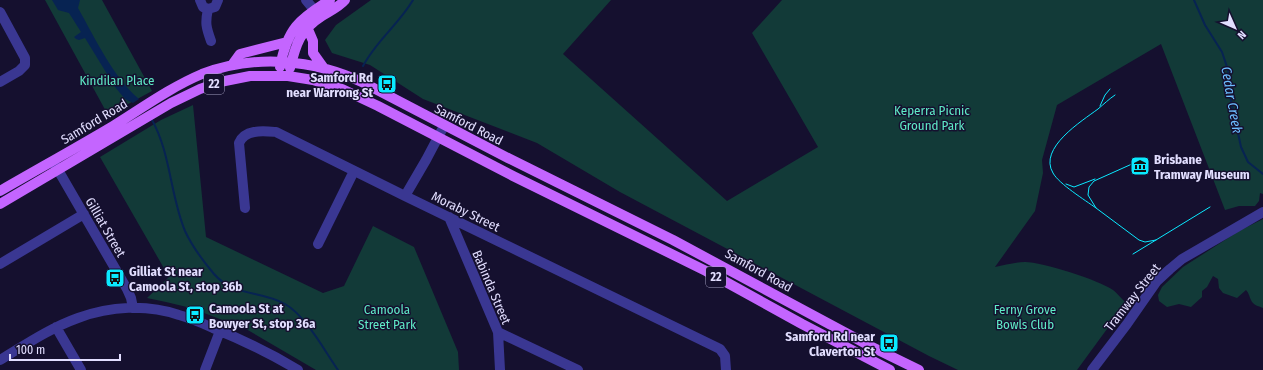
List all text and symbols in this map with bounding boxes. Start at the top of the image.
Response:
north arrow [1215,8,1255,48]
text: N [1235,28,1249,42]
water label: Cedar Creek [1217,65,1246,135]
place label: Samford Rd near Warrong St [286,70,373,100]
park label: Kindilan Place [79,73,155,88]
bus stop icon: Samford Rd near Warrong St [376,73,398,95]
road number: 22 [204,74,224,94]
street label: Samford Road [58,96,130,147]
street label: Samford Road [432,101,505,148]
park label: Keperra Picnic Ground Park [894,103,970,133]
place label: Brisbane Tramway Museum [1154,152,1250,182]
museum icon: Brisbane Tramway Museum [1129,155,1151,177]
street label: Moraby Street [429,188,503,235]
street label: Gilliat Street [82,195,129,260]
street label: Samford Road [722,246,795,295]
street label: Babinda Street [469,248,514,327]
street label: Tramway Street [1101,260,1164,334]
place label: Gilliat St near Camoola St, stop 36b [129,264,242,294]
bus stop icon: Gilliat St near Camoola St, stop 36b [104,267,126,289]
road number: 22 [706,267,726,287]
place label: Camoola St at Bowyer St, stop 36a [209,301,316,331]
park label: Camoola Street Park [358,302,417,332]
park label: Ferny Grove Bowls Club [994,302,1056,332]
bus stop icon: Camoola St at Bowyer St, stop 36a [184,304,206,326]
place label: Samford Rd near Claverton St [785,329,875,359]
bus stop icon: Samford Rd near Claverton St [878,332,900,354]
scale bar [10,336,120,362]
text: 100 m [16,343,45,357]

